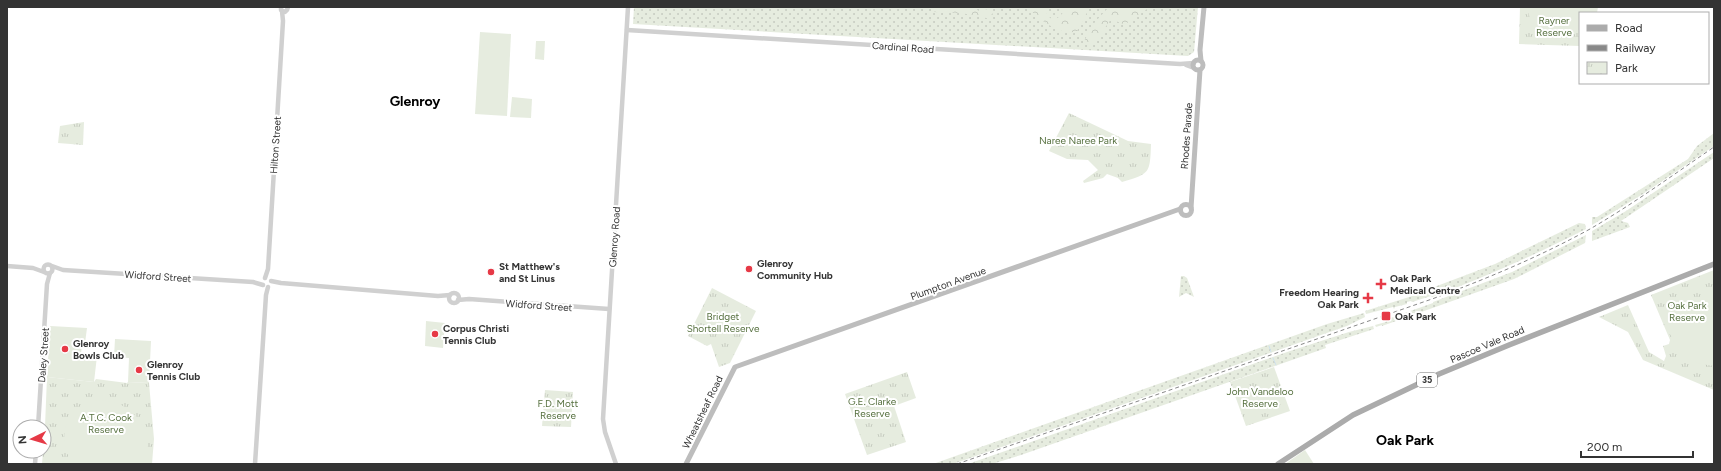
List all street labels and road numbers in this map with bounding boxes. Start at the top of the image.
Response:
street label: Cardinal Road [871,39,935,56]
street label: Rhodes Parade [1178,102,1195,170]
street label: Hilton Street [267,116,284,174]
street label: Glenroy Road [606,206,623,268]
street label: Plumpton Avenue [909,264,988,303]
street label: Widford Street [124,268,192,285]
street label: Widford Street [505,297,573,314]
street label: Pascoe Vale Road [1448,323,1526,366]
street label: Daley Street [35,327,52,383]
road number: 35 [1417,373,1437,387]
street label: Wheatsheaf Road [679,374,726,451]

